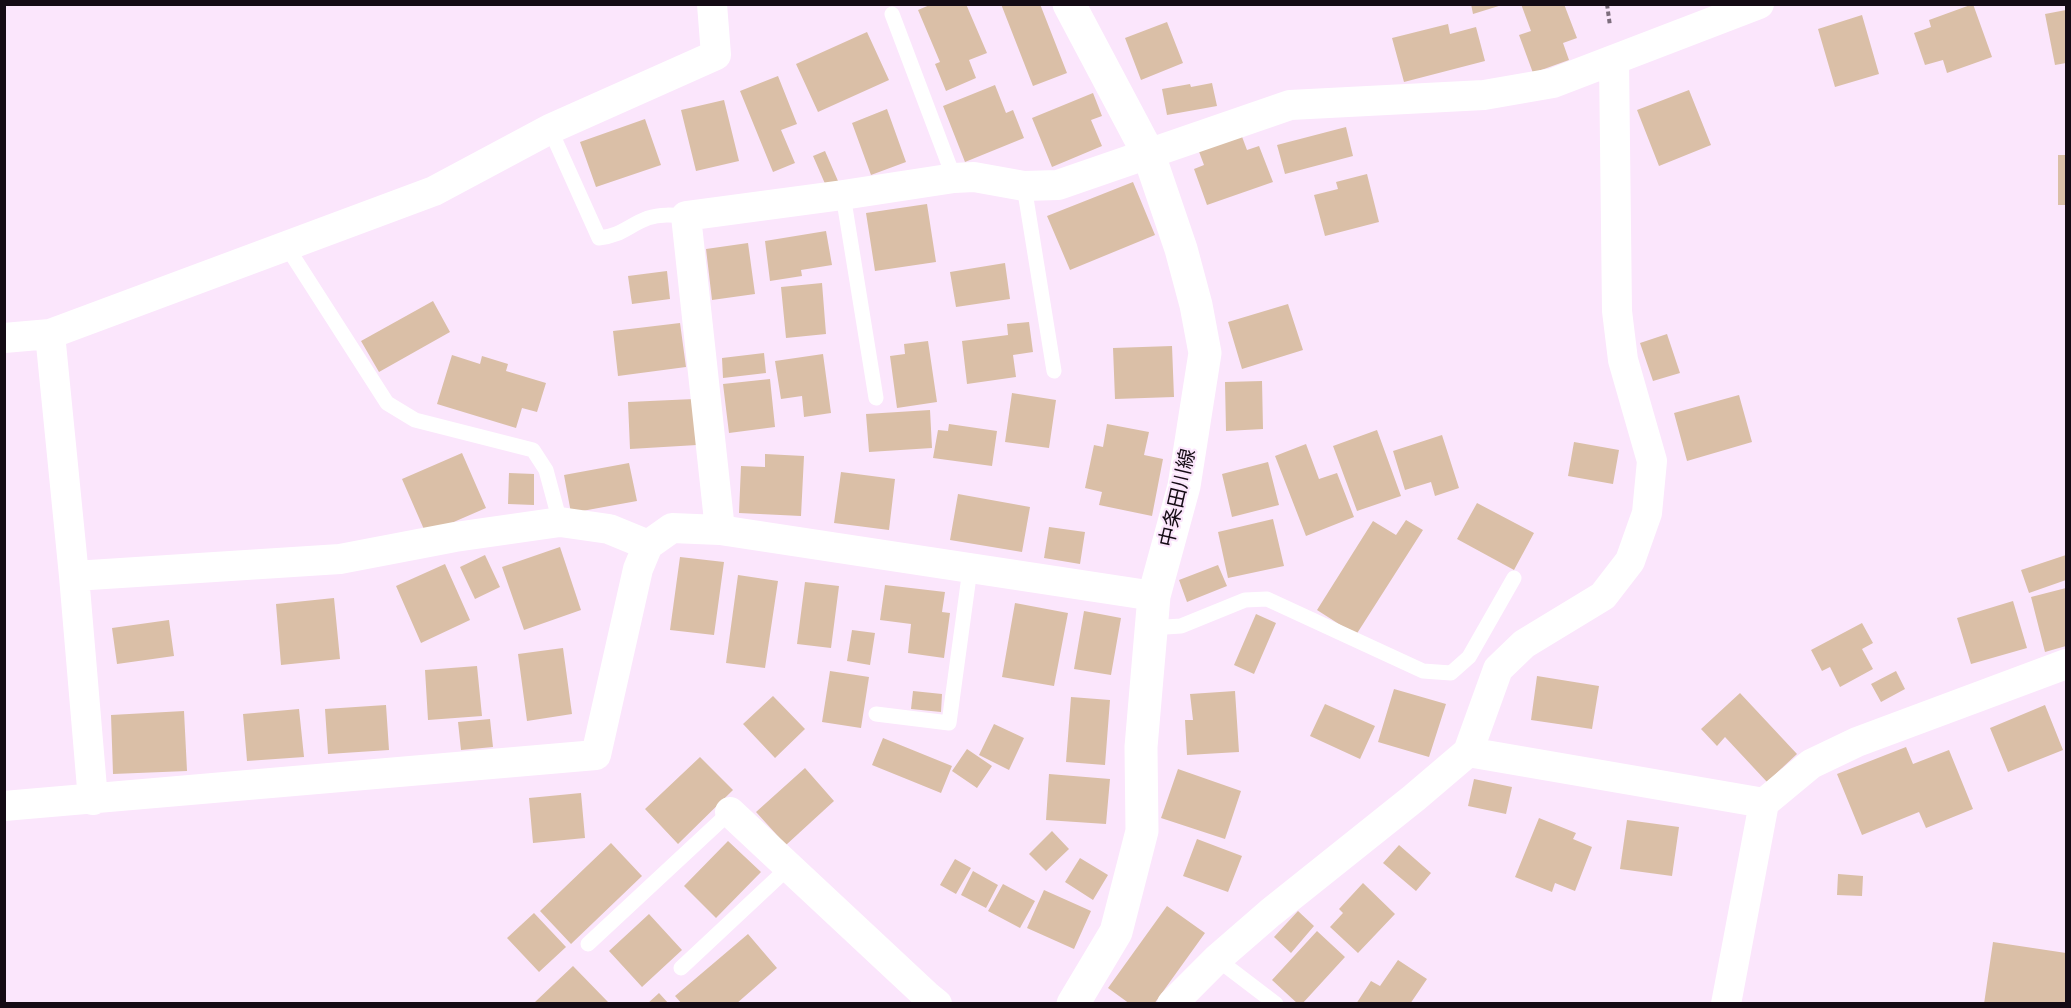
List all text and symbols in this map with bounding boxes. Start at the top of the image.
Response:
street label: 中条田川線 [1155,447,1201,549]

